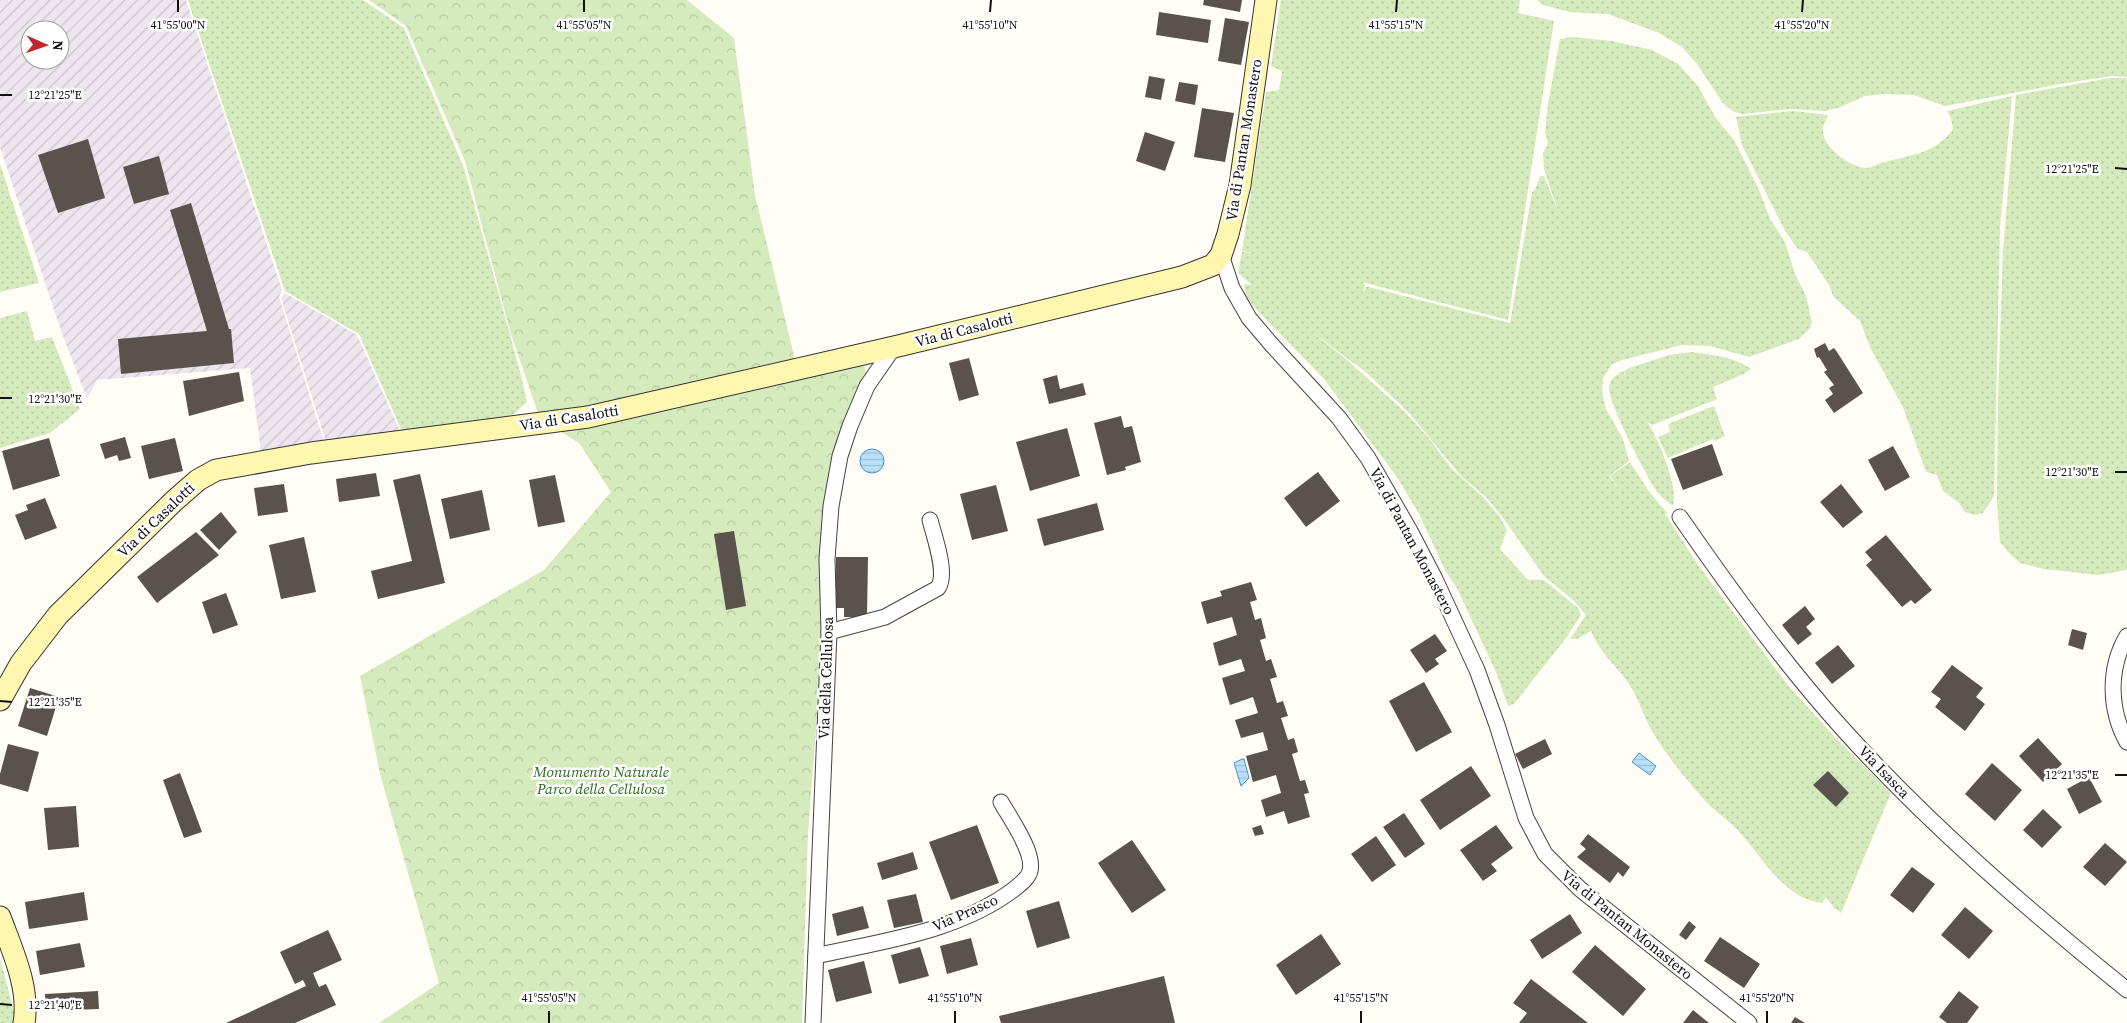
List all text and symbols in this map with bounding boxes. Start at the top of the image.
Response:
text: 41°55'00"N [150,17,206,33]
text: 41°55'05"N [556,17,612,33]
text: 41°55'10"N [962,17,1018,33]
text: 41°55'15"N [1368,17,1424,33]
text: 41°55'20"N [1774,17,1830,33]
north arrow [20,20,70,70]
text: N [48,40,68,51]
street label: Via di Pantan Monastero [1220,57,1267,222]
text: 12°21'25"E [28,87,82,103]
text: 12°21'25"E [2045,161,2099,177]
street label: Via di Casalotti [913,307,1015,352]
text: 12°21'30"E [28,391,82,407]
street label: Via di Casalotti [518,399,620,436]
street label: Via di Pantan Monastero [1365,464,1460,618]
text: 12°21'30"E [2045,464,2099,480]
street label: Via di Casalotti [112,477,199,562]
street label: Via della Cellulosa [813,616,838,740]
text: 12°21'35"E [28,694,82,710]
street label: Via Isasca [1854,741,1915,803]
park label: Monumento Naturale Parco della Cellulosa [532,761,669,799]
text: 12°21'35"E [2045,767,2099,783]
street label: Via di Pantan Monastero [1557,865,1698,984]
street label: Via Prasco [929,889,1001,936]
text: 41°55'05"N [521,990,577,1006]
text: 41°55'10"N [927,990,983,1006]
text: 41°55'15"N [1333,990,1389,1006]
text: 41°55'20"N [1739,990,1795,1006]
text: 12°21'40"E [28,997,82,1013]

